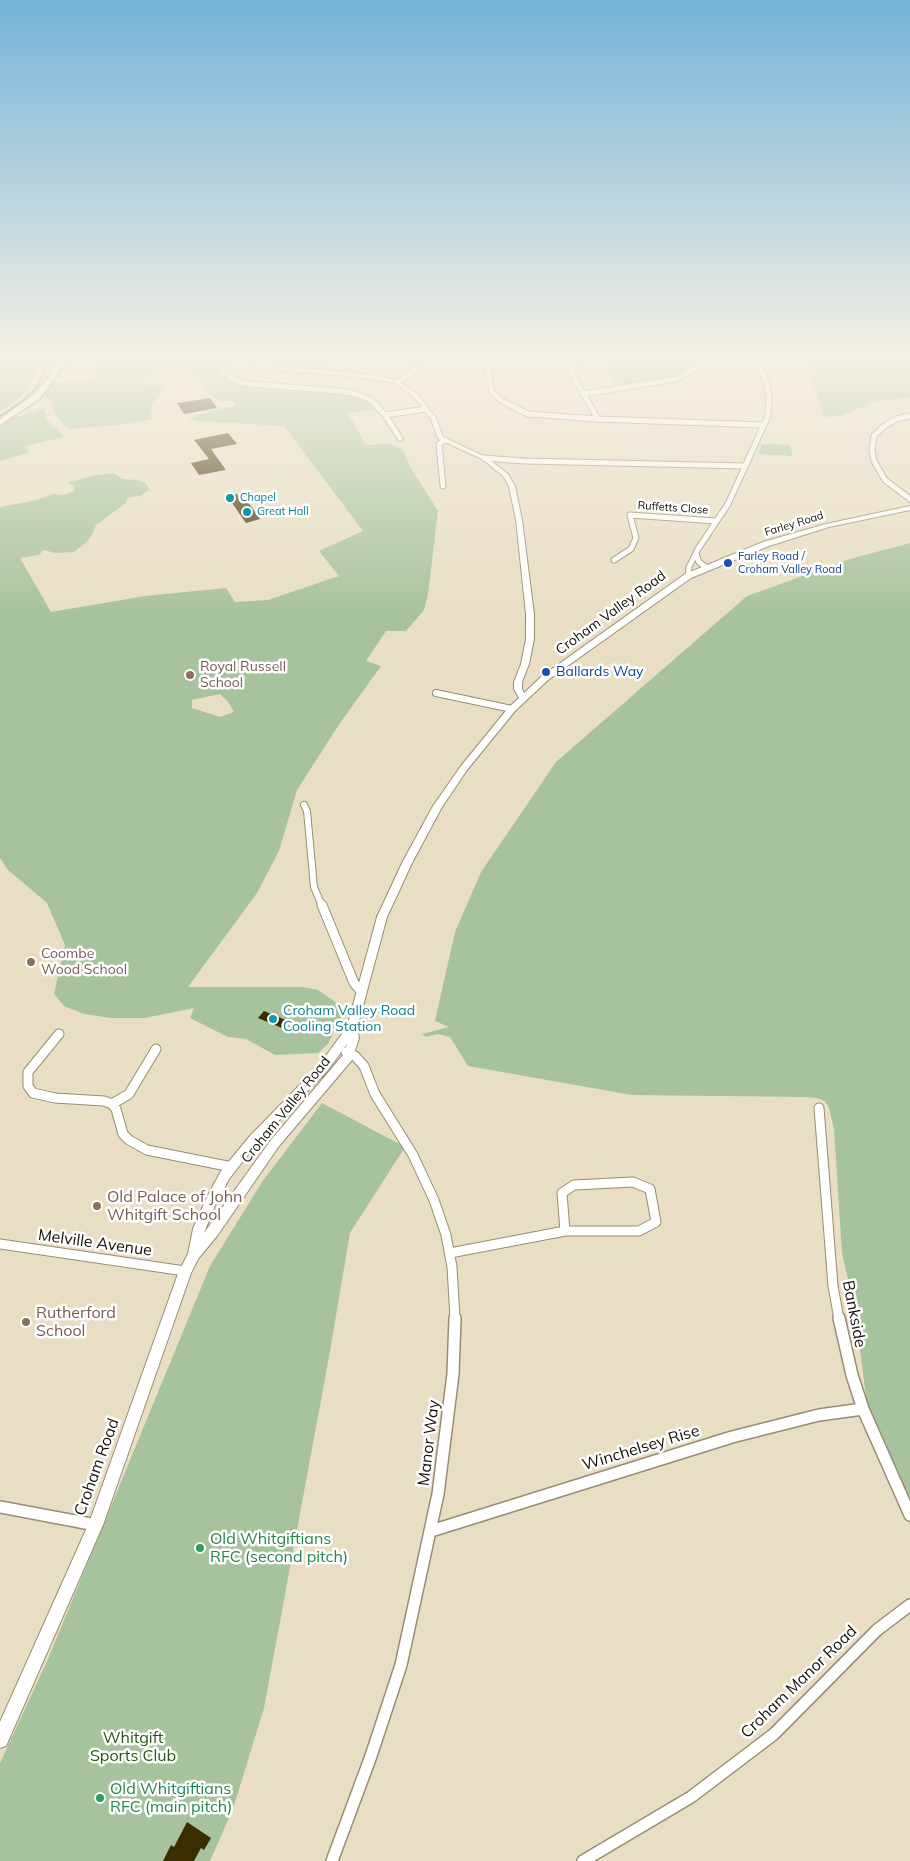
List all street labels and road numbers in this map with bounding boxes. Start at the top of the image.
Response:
street label: Ruffetts Close [637,499,709,517]
street label: Farley Road [763,509,825,539]
street label: Croham Valley Road [553,567,669,659]
street label: Croham Valley Road [238,1053,334,1167]
street label: Melville Avenue [37,1226,153,1260]
street label: Bankside [838,1279,870,1349]
street label: Manor Way [414,1399,444,1487]
street label: Croham Road [70,1416,124,1518]
street label: Winchelsey Rise [580,1421,702,1475]
street label: Croham Manor Road [737,1622,861,1742]

